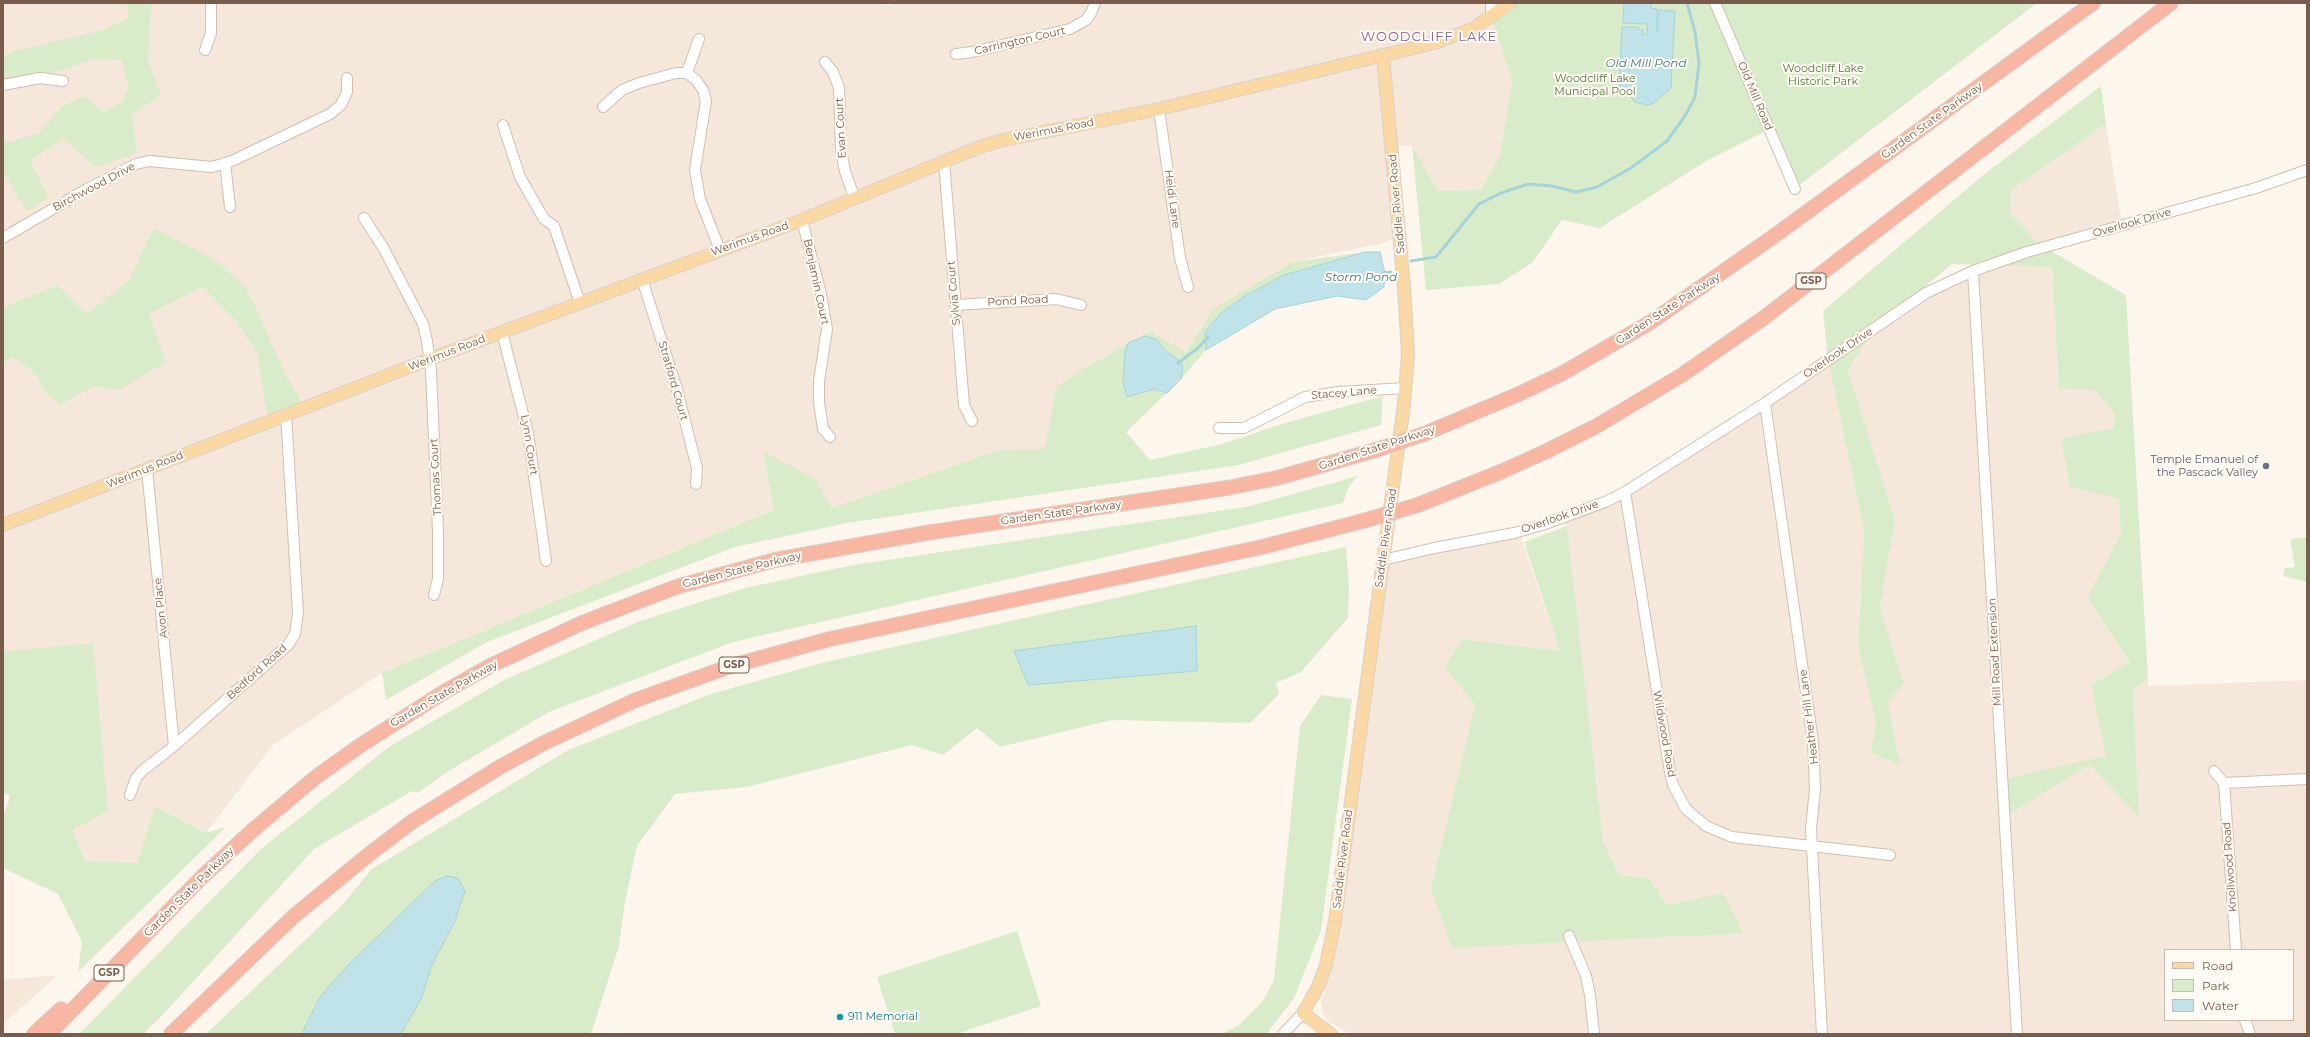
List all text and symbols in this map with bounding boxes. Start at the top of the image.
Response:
street label: Carrington Court [973,24,1067,58]
district label: WOODCLIFF LAKE [1361,29,1497,45]
water label: Old Mill Pond [1605,56,1687,70]
street label: Old Mill Road [1735,60,1775,132]
park label: Woodcliff Lake Historic Park [1782,62,1864,88]
park label: Woodcliff Lake Municipal Pool [1554,72,1636,98]
street label: Garden State Parkway [1879,80,1985,162]
street label: Evan Court [833,97,849,159]
street label: Werimus Road [1013,116,1095,144]
street label: Saddle River Road [1386,154,1408,254]
street label: Birchwood Drive [51,160,137,214]
street label: Heidi Lane [1161,169,1183,229]
street label: Overlook Drive [2091,205,2173,241]
street label: Werimus Road [709,219,791,259]
street label: Benjamin Court [800,238,832,326]
street label: Sylvia Court [945,260,963,326]
water label: Storm Pond [1325,270,1397,284]
street label: Garden State Parkway [1613,270,1723,348]
road number: GSP [1796,273,1826,289]
street label: Pond Road [987,293,1049,309]
street label: Overlook Drive [1801,325,1875,381]
street label: Werimus Road [407,332,487,374]
street label: Stratford Court [655,340,691,422]
street label: Stacey Lane [1311,384,1377,402]
street label: Lynn Court [518,414,540,476]
street label: Garden State Parkway [1317,423,1437,473]
street label: Thomas Court [427,438,445,516]
street label: Werimus Road [105,449,185,491]
place label: Temple Emanuel of the Pascack Valley [2151,453,2258,479]
marker: Temple Emanuel of the Pascack Valley [2261,461,2271,471]
street label: Saddle River Road [1373,488,1399,588]
street label: Garden State Parkway [1000,498,1122,528]
street label: Overlook Drive [1520,498,1600,536]
street label: Garden State Parkway [681,549,803,591]
street label: Avon Place [151,577,171,639]
street label: Mill Road Extension [1986,598,2004,706]
street label: Bedford Road [224,642,290,702]
road number: GSP [719,657,749,673]
street label: Garden State Parkway [388,658,500,730]
street label: Heather Hill Lane [1797,669,1821,765]
street label: Wildwood Road [1650,690,1678,778]
street label: Saddle River Road [1330,809,1356,909]
street label: Knollwood Road [2220,821,2240,913]
street label: Garden State Parkway [141,844,237,940]
legend [2164,949,2294,1021]
text: Road [2202,958,2233,973]
road number: GSP [94,965,124,981]
text: Park [2202,978,2229,993]
text: Water [2202,998,2238,1013]
place label: 911 Memorial [848,1010,918,1024]
marker: 911 Memorial [835,1012,845,1022]

